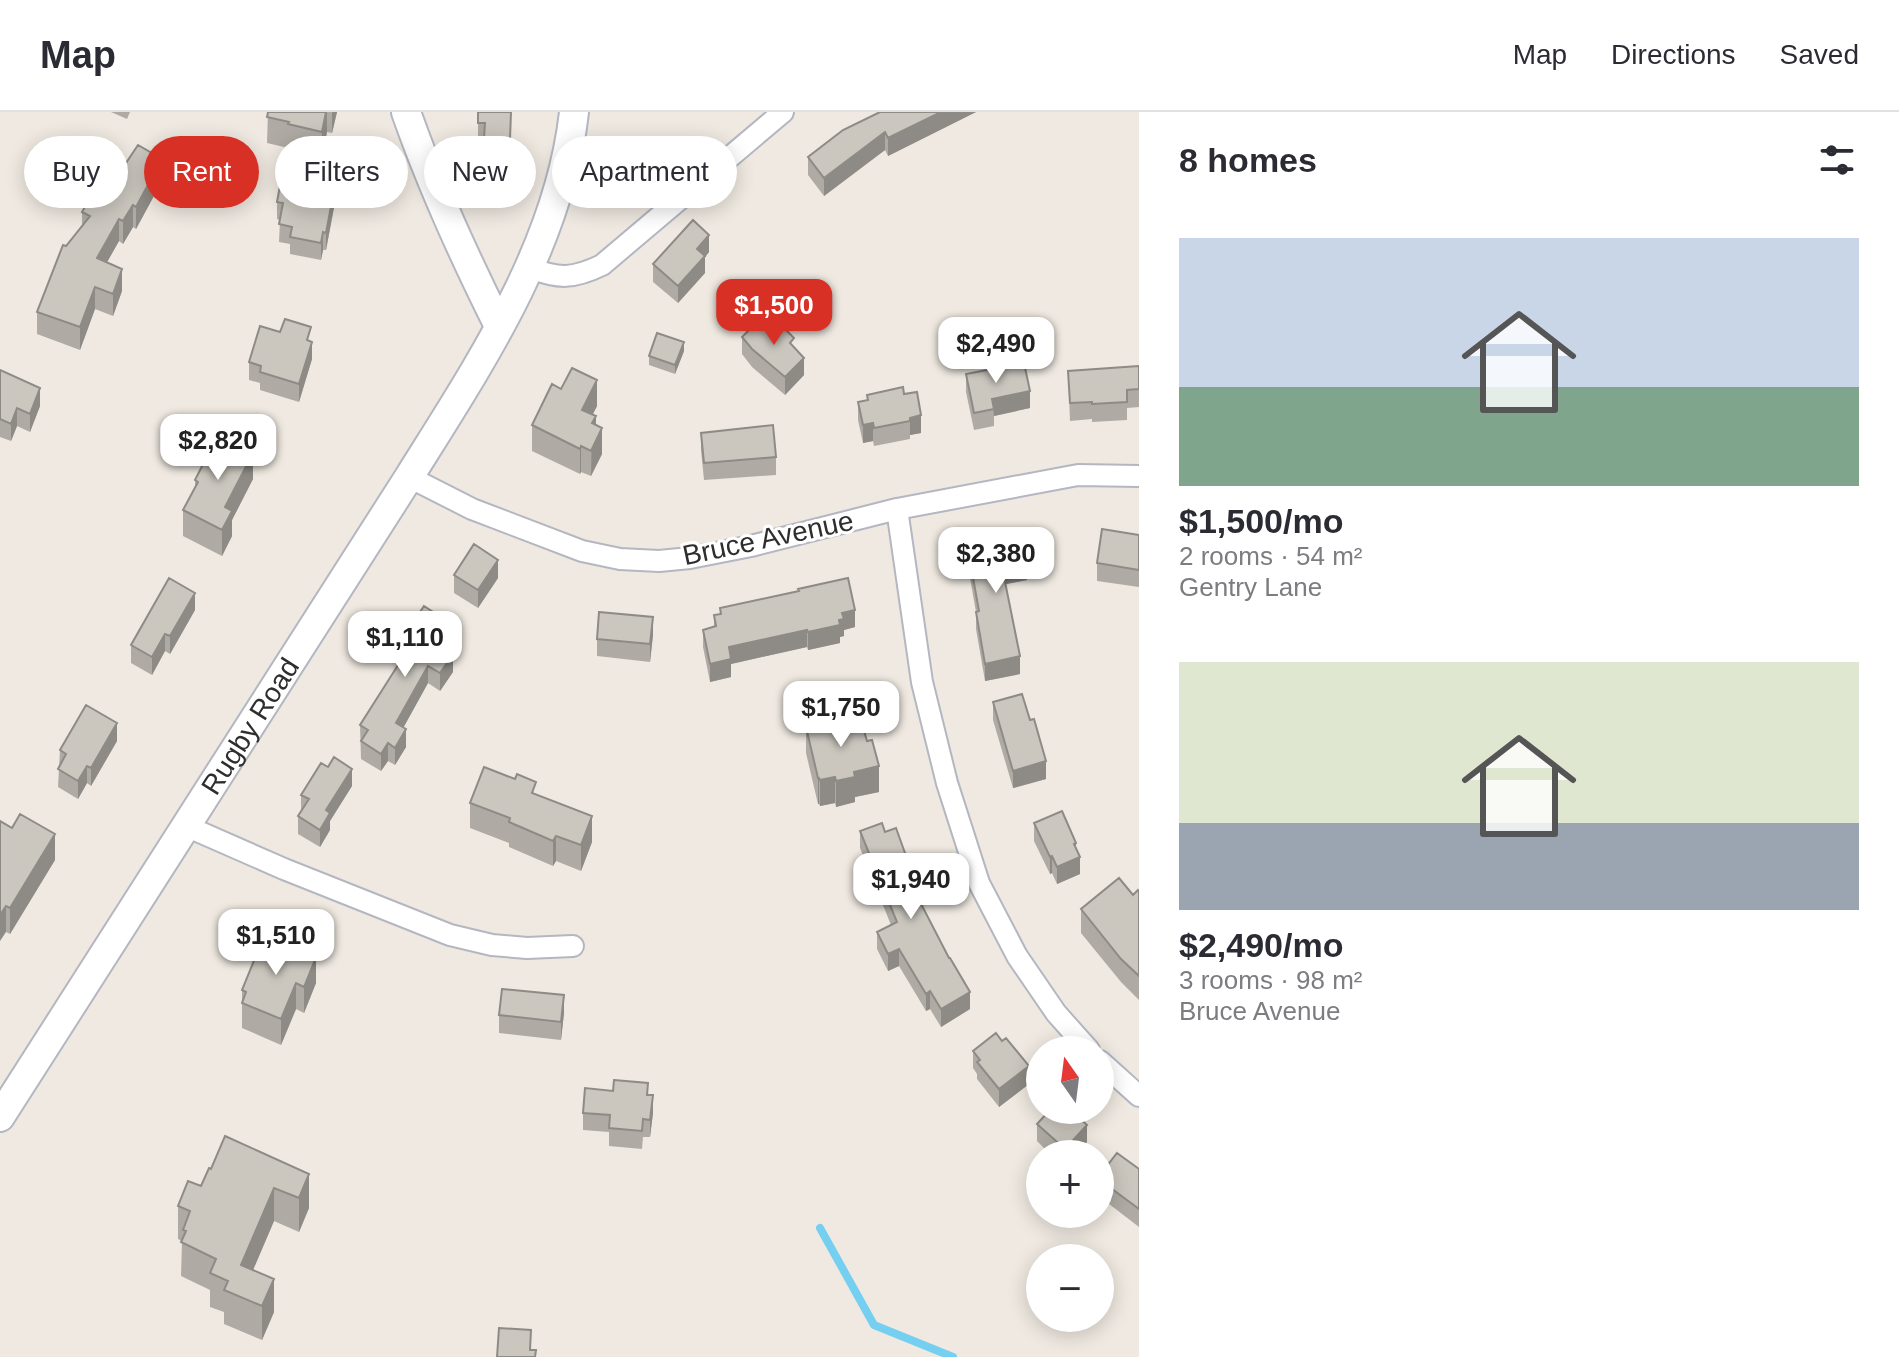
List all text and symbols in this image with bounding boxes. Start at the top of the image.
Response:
text: Map [40,34,116,76]
text: Map [1513,39,1567,70]
text: Directions [1611,39,1736,70]
text: Saved [1780,39,1859,70]
chip: Buy [24,136,128,208]
chip: Rent [144,136,259,208]
chip: Filters [275,136,408,208]
chip: New [424,136,536,208]
chip: Apartment [552,136,737,208]
icon: filters [1815,138,1859,182]
text: 8 homes [1179,141,1317,179]
pin: $1,500 [709,279,839,347]
text: $1,500 [734,290,814,320]
icon: home [1447,290,1591,434]
pin: $2,490 [931,317,1061,385]
text: $2,490 [956,328,1036,358]
pin: $2,820 [153,414,283,482]
text: $2,820 [178,425,258,455]
text: $1,500/mo [1179,502,1343,540]
street label: Bruce Avenue [680,505,856,571]
pin: $2,380 [931,527,1061,595]
text: $2,380 [956,538,1036,568]
text: 2 rooms · 54 m² [1179,541,1363,571]
text: Gentry Lane [1179,572,1322,602]
pin: $1,110 [340,611,470,679]
text: $1,110 [366,622,444,652]
street label: Rugby Road [195,652,305,800]
pin: $1,750 [776,681,906,749]
text: $1,750 [801,692,881,722]
icon: home [1447,714,1591,858]
pin: $1,940 [846,853,976,921]
text: $1,940 [871,864,951,894]
pin: $1,510 [211,909,341,977]
text: $1,510 [236,920,316,950]
text: $2,490/mo [1179,926,1343,964]
text: 3 rooms · 98 m² [1179,965,1363,995]
text: Bruce Avenue [1179,996,1340,1026]
north arrow [1026,1036,1114,1124]
map controls [1026,1036,1114,1332]
button: + [1026,1140,1114,1228]
button: − [1026,1244,1114,1332]

